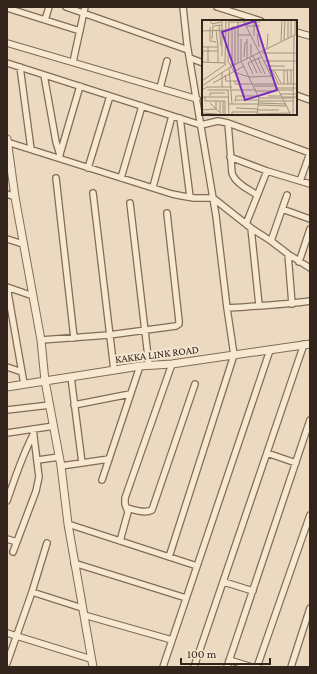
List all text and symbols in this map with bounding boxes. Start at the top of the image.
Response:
inset map [202,20,297,115]
street label: KAKKA LINK ROAD [114,343,200,365]
scale bar [181,640,270,666]
text: 100 m [187,647,217,661]

